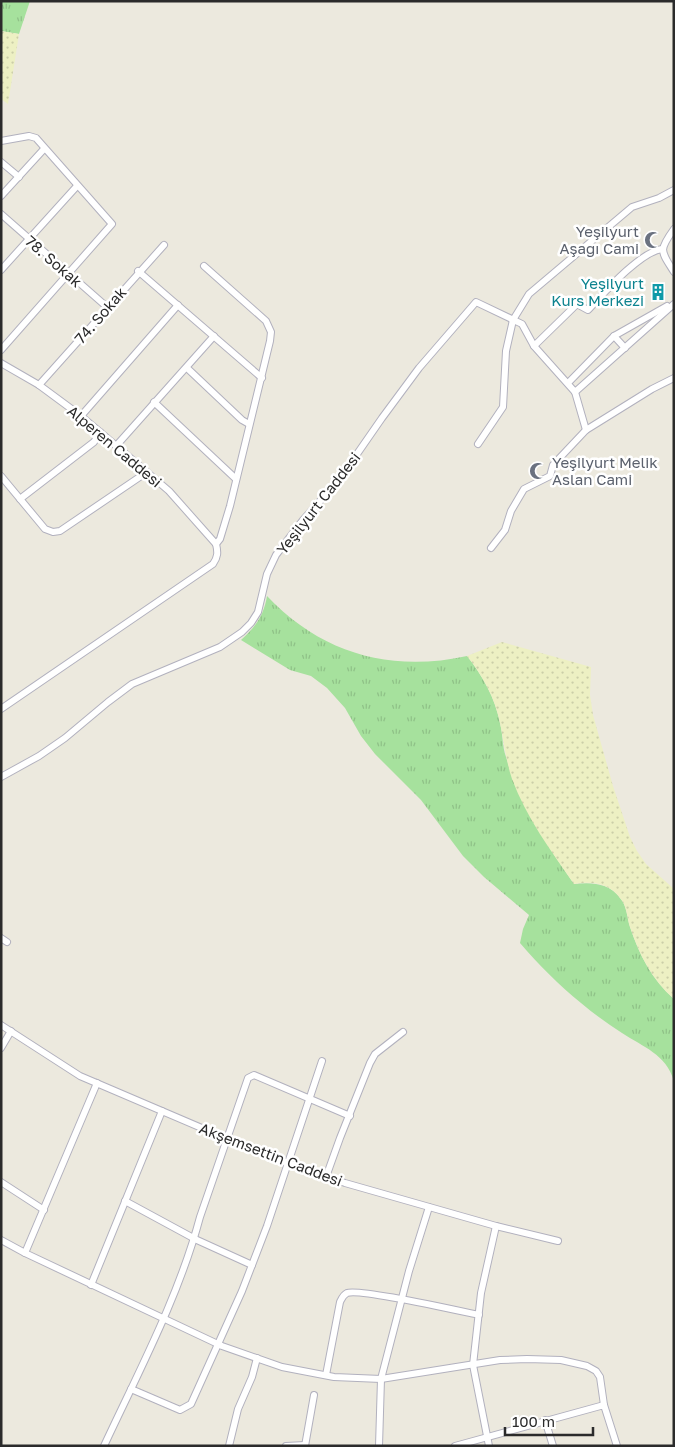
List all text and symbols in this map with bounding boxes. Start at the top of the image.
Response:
place label: Yeşilyurt Aşağı Cami [560,222,639,257]
mosque icon: Yeşilyurt Aşağı Cami [643,230,663,250]
street label: 78. Sokak [22,231,86,291]
place label: Yeşilyurt Kurs Merkezi [551,274,644,309]
building icon: Yeşilyurt Kurs Merkezi [648,282,668,302]
street label: 74. Sokak [70,283,130,347]
street label: Alperen Caddesi [64,401,166,491]
street label: Yeşilyurt Caddesi [273,448,363,558]
place label: Yeşilyurt Melik Aslan Cami [552,453,658,488]
mosque icon: Yeşilyurt Melik Aslan Cami [528,461,548,481]
street label: Akşemsettin Caddesi [197,1118,345,1190]
scale bar [505,1404,592,1436]
text: 100 m [512,1412,555,1430]

